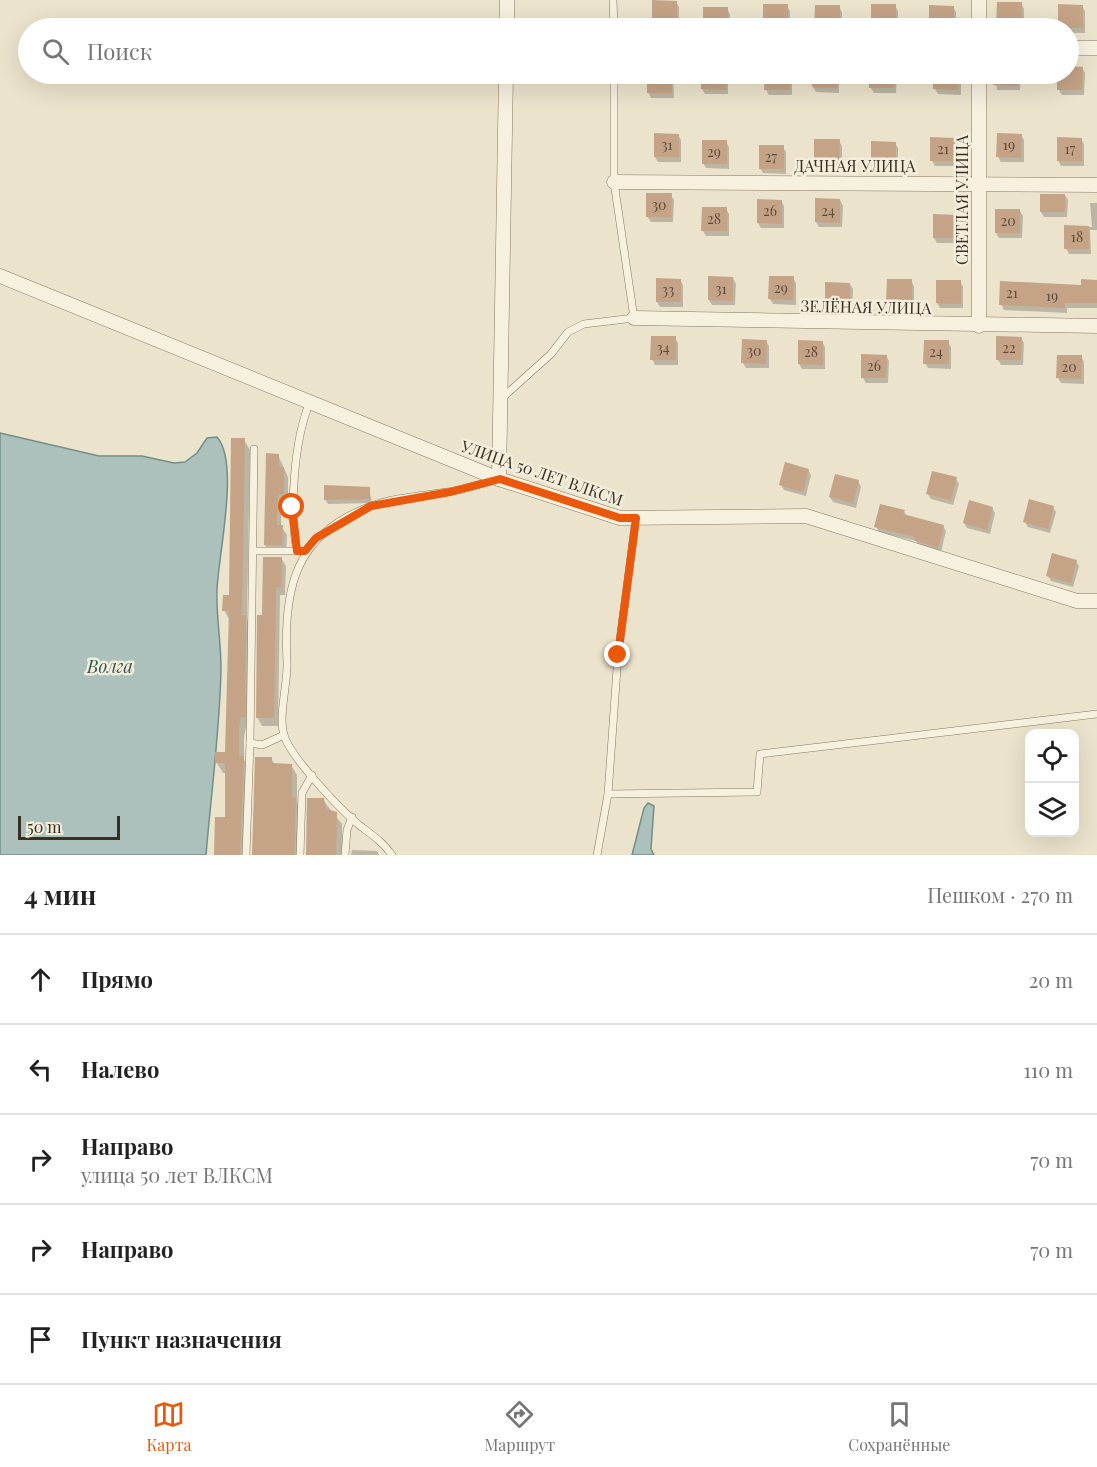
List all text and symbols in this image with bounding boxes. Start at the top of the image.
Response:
search box [18,18,1079,84]
icon: search [39,35,72,68]
text: Поиск [87,36,152,66]
street label: СВЕТЛАЯ УЛИЦА [951,134,972,265]
house number: 31 [661,135,673,154]
house number: 19 [1003,135,1015,154]
house number: 21 [937,139,949,158]
house number: 17 [1065,139,1076,158]
house number: 29 [707,142,721,161]
house number: 27 [765,147,778,166]
street label: ДАЧНАЯ УЛИЦА [794,155,917,176]
house number: 30 [652,195,666,214]
house number: 26 [763,201,777,220]
house number: 24 [821,201,835,220]
house number: 28 [707,209,721,228]
house number: 20 [1000,211,1016,230]
house number: 18 [1071,227,1083,246]
house number: 29 [774,278,788,297]
house number: 31 [715,279,727,298]
house number: 33 [662,280,674,299]
house number: 21 [1006,283,1018,302]
house number: 19 [1046,286,1058,305]
street label: ЗЕЛЁНАЯ УЛИЦА [800,295,933,318]
house number: 34 [656,338,670,357]
house number: 22 [1002,338,1016,357]
house number: 30 [747,341,761,360]
house number: 28 [804,342,818,361]
house number: 24 [929,342,943,361]
house number: 26 [867,356,881,375]
house number: 20 [1061,357,1077,376]
street label: УЛИЦА 50 ЛЕТ ВЛКСМ [457,435,626,510]
route start [278,493,304,519]
route end [604,641,630,667]
water label: Волга [86,654,133,678]
map controls [1025,729,1079,837]
button: locate [1025,729,1079,783]
button: layers [1025,783,1079,837]
scale bar [18,813,120,840]
text: 50 m [27,816,61,837]
text: 4 мин [24,877,96,912]
text: Пешком · 270 m [927,881,1073,908]
icon: ahead [24,963,57,996]
text: Прямо [81,964,153,994]
text: 20 m [1029,966,1073,993]
icon: left [24,1053,57,1086]
text: Налево [81,1054,159,1084]
text: 110 m [1023,1056,1073,1083]
text: Направо [81,1131,174,1161]
icon: right [24,1143,57,1176]
text: 70 m [1030,1146,1073,1173]
text: улица 50 лет ВЛКСМ [81,1161,273,1188]
icon: right [24,1233,57,1266]
text: Направо [81,1234,174,1264]
text: 70 m [1030,1236,1073,1263]
icon: arrive [24,1323,57,1356]
text: Пункт назначения [81,1324,282,1354]
tab: Карта [147,1398,191,1455]
tab: Маршрут [485,1398,555,1455]
tab: Сохранённые [848,1398,950,1455]

